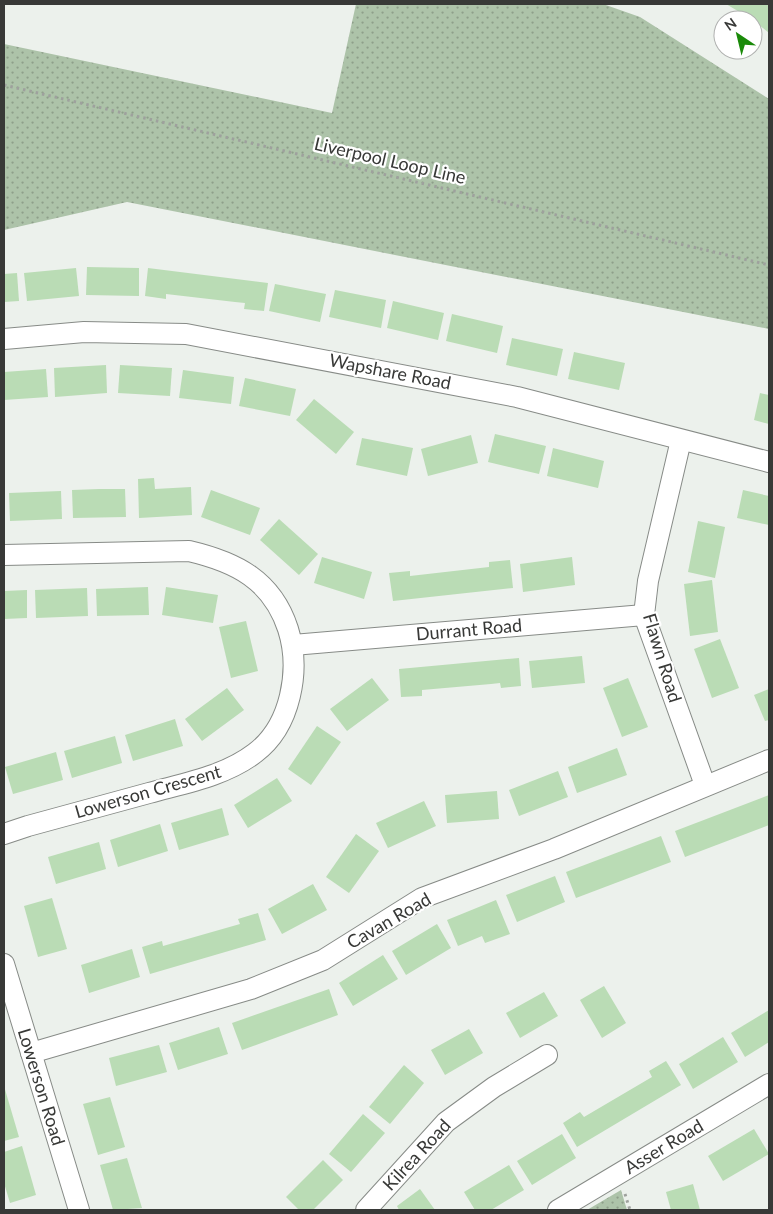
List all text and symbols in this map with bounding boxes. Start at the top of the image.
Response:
north arrow [713,10,763,60]
text: N [721,14,740,34]
street label: Liverpool Loop Line [312,132,468,188]
street label: Wapshare Road [327,348,453,394]
street label: Flawn Road [639,611,687,705]
street label: Durrant Road [415,613,523,645]
street label: Lowerson Crescent [72,759,224,822]
street label: Cavan Road [343,887,434,953]
street label: Lowerson Road [14,1026,70,1148]
street label: Kilrea Road [378,1114,455,1195]
street label: Asser Road [620,1114,707,1178]

